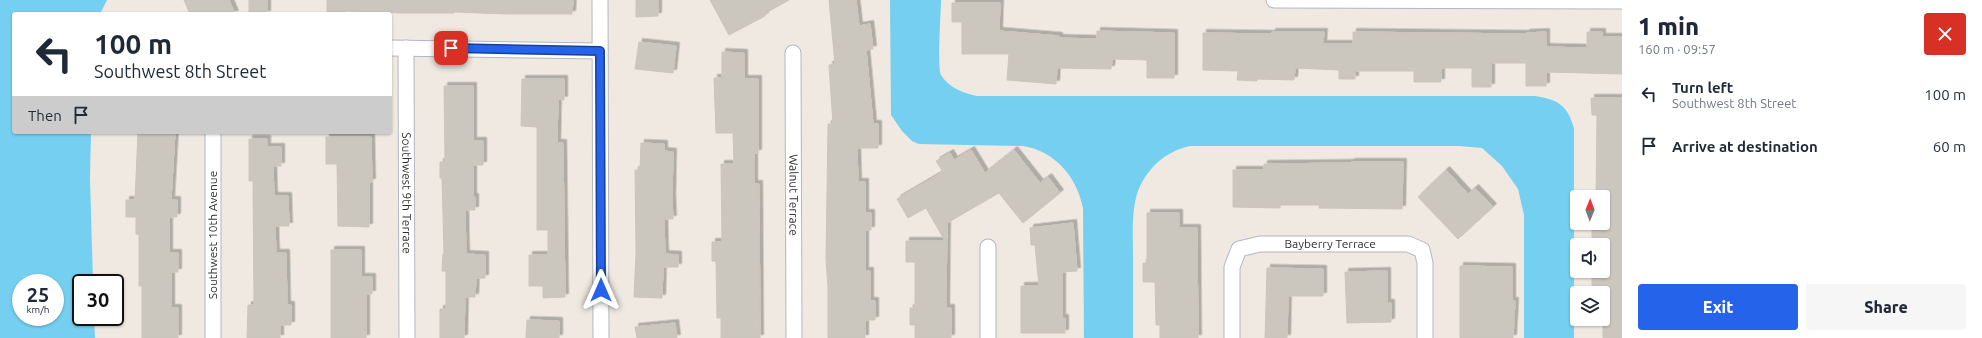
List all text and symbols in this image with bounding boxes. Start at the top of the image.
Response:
text: 1 min [1638,13,1699,40]
button: close [1924,13,1966,55]
icon: left [28,28,80,80]
text: 100 m [94,28,172,59]
pin [434,31,468,65]
icon: arrive [440,37,462,59]
text: 160 m · 09:57 [1638,42,1716,56]
text: Southwest 8th Street [94,61,266,81]
text: Turn left [1672,79,1733,96]
icon: left [1638,83,1660,105]
text: 100 m [1924,86,1966,103]
text: Southwest 8th Street [1672,96,1796,110]
icon: arrive [70,104,92,126]
text: Then [28,107,62,124]
street label: Southwest 9th Terrace [400,132,414,254]
icon: arrive [1638,135,1660,157]
text: Arrive at destination [1672,138,1818,155]
text: 60 m [1933,138,1966,155]
street label: Walnut Terrace [787,154,801,236]
street label: Southwest 10th Avenue [206,171,219,299]
north arrow [1570,190,1610,230]
map controls [1570,190,1610,326]
street label: Bayberry Terrace [1284,237,1376,250]
button: sound [1570,238,1610,278]
position arrow [580,269,622,311]
speed limit sign: 30 [72,274,124,326]
text: 25 [27,283,49,306]
button: Exit [1638,284,1798,330]
button: Share [1806,284,1966,330]
button: layers [1570,286,1610,326]
text: km/h [26,304,50,315]

